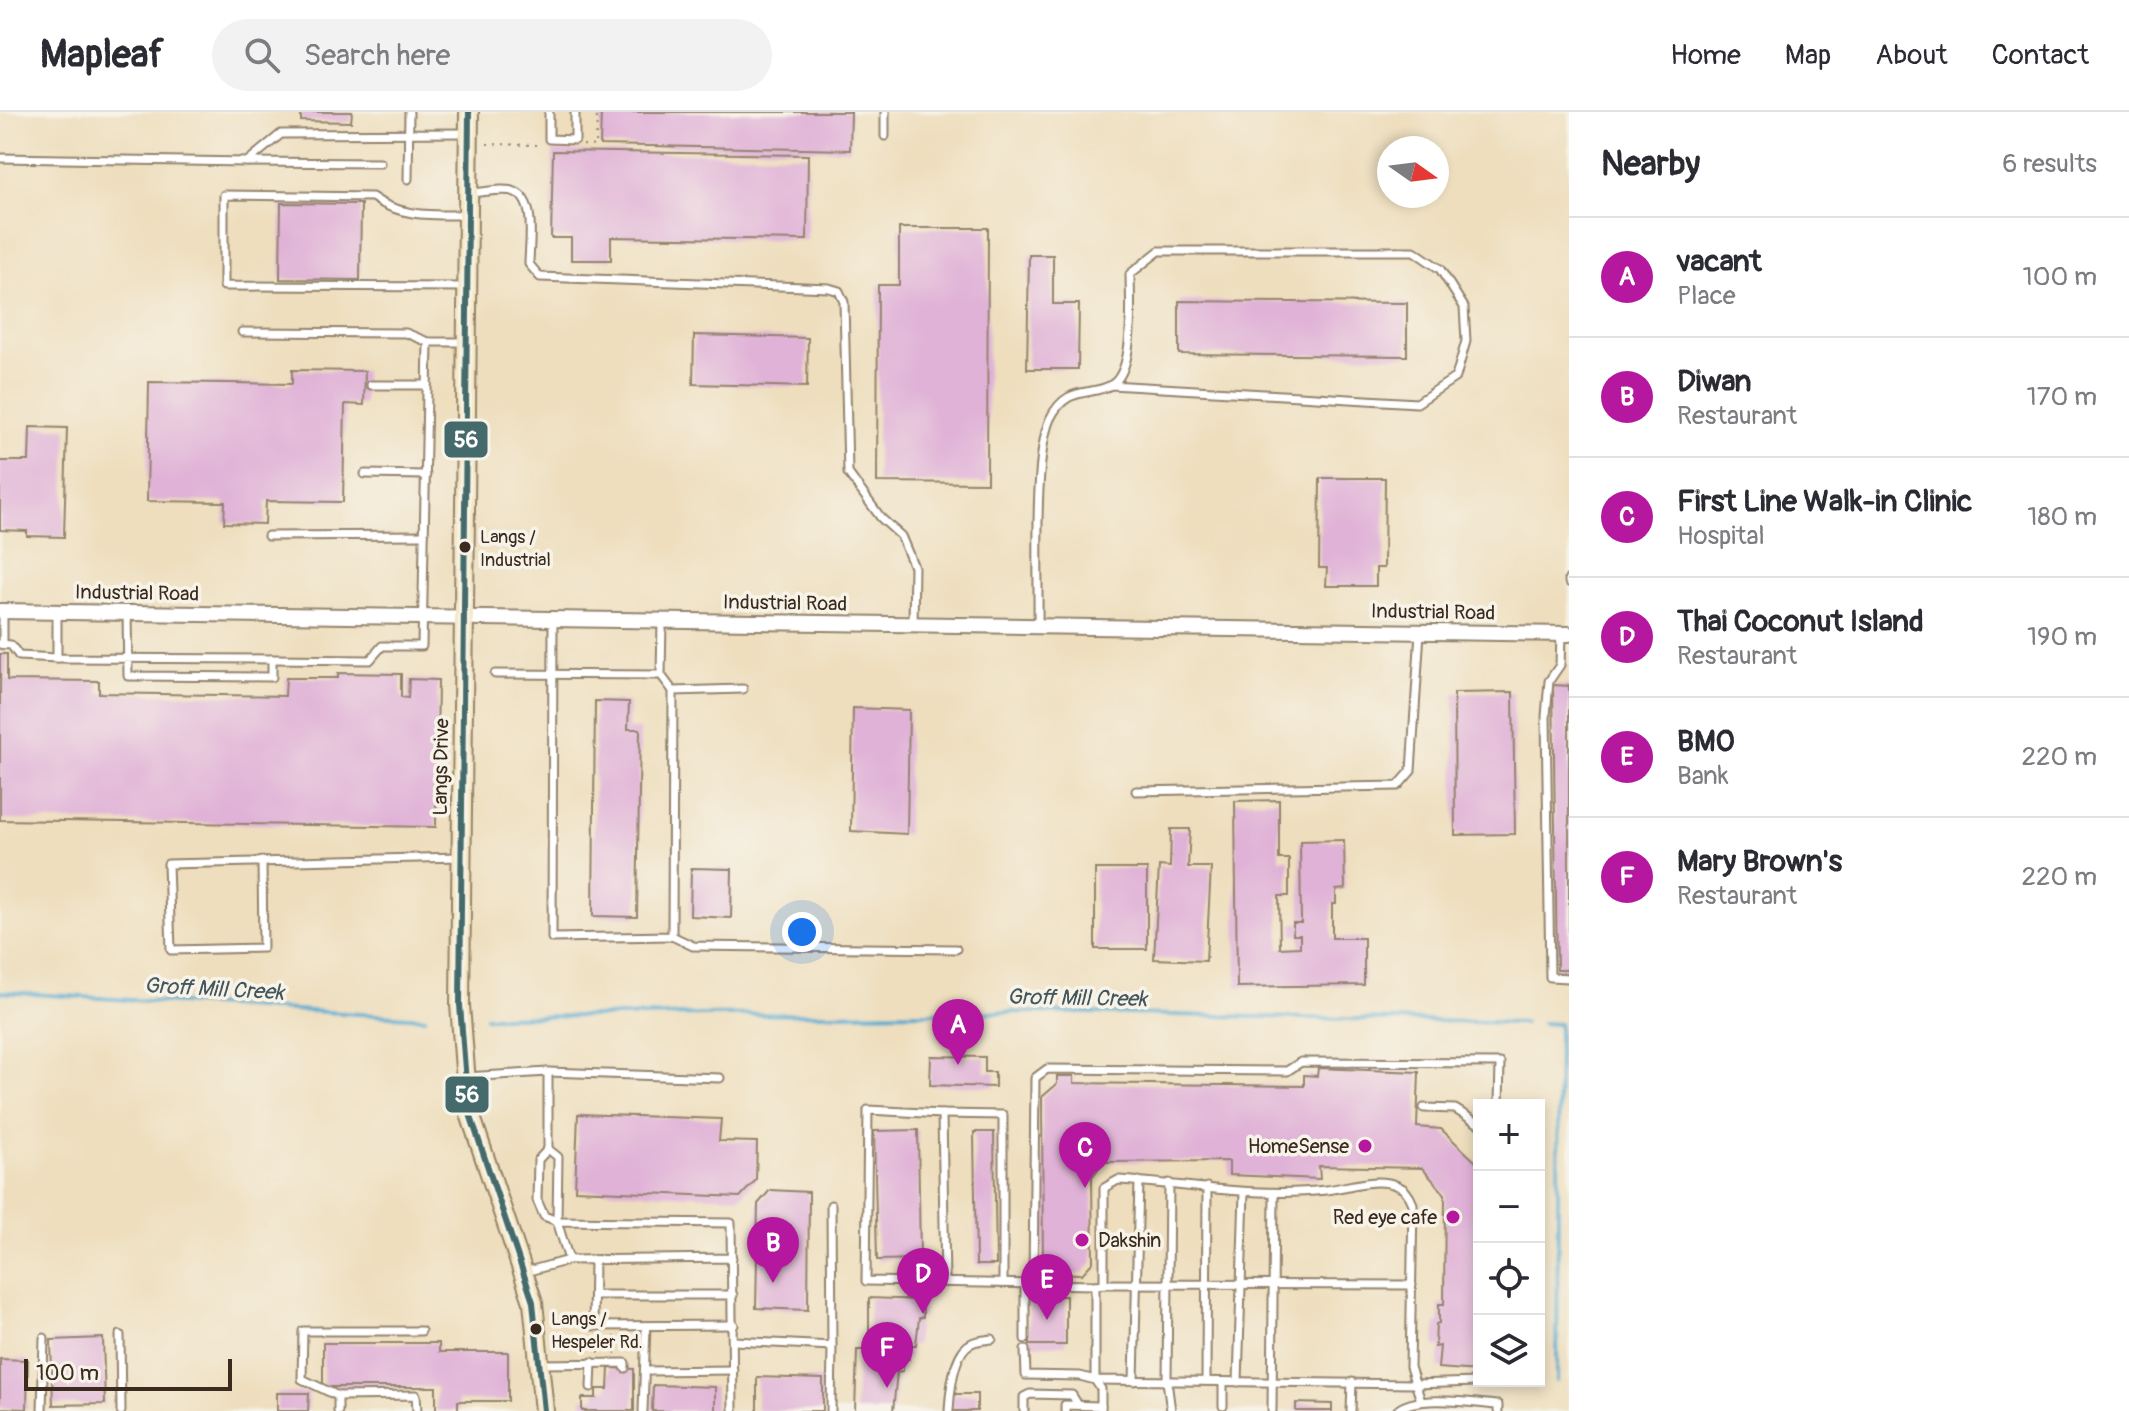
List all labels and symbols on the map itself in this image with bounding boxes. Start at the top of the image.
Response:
north arrow [1377,136,1449,208]
line badge: 56 [443,420,489,459]
text: 56 [454,426,479,454]
place label: Langs / Industrial [480,526,551,572]
marker: Langs / Industrial [457,539,473,555]
street label: Industrial Road [75,579,199,607]
street label: Industrial Road [723,589,847,617]
street label: Industrial Road [1371,598,1495,626]
street label: Langs Drive [428,718,454,816]
your location [782,912,822,952]
water label: Groff Mill Creek [143,971,286,1007]
water label: Groff Mill Creek [1007,983,1149,1013]
pin: A [932,999,984,1065]
line badge: 56 [444,1075,490,1114]
text: 56 [455,1081,480,1109]
pin: C [1059,1122,1111,1188]
place label: HomeSense [1248,1134,1349,1159]
marker: HomeSense [1356,1137,1374,1155]
place label: Red eye cafe [1333,1205,1437,1230]
marker: Red eye cafe [1444,1208,1462,1226]
pin: B [747,1217,799,1283]
place label: Dakshin [1098,1228,1161,1253]
marker: Dakshin [1073,1231,1091,1249]
pin: D [897,1248,949,1314]
pin: E [1021,1254,1073,1320]
place label: Langs / Hespeler Rd. [551,1308,643,1354]
marker: Langs / Hespeler Rd. [528,1321,544,1337]
pin: F [861,1322,913,1388]
scale bar [24,1355,232,1391]

